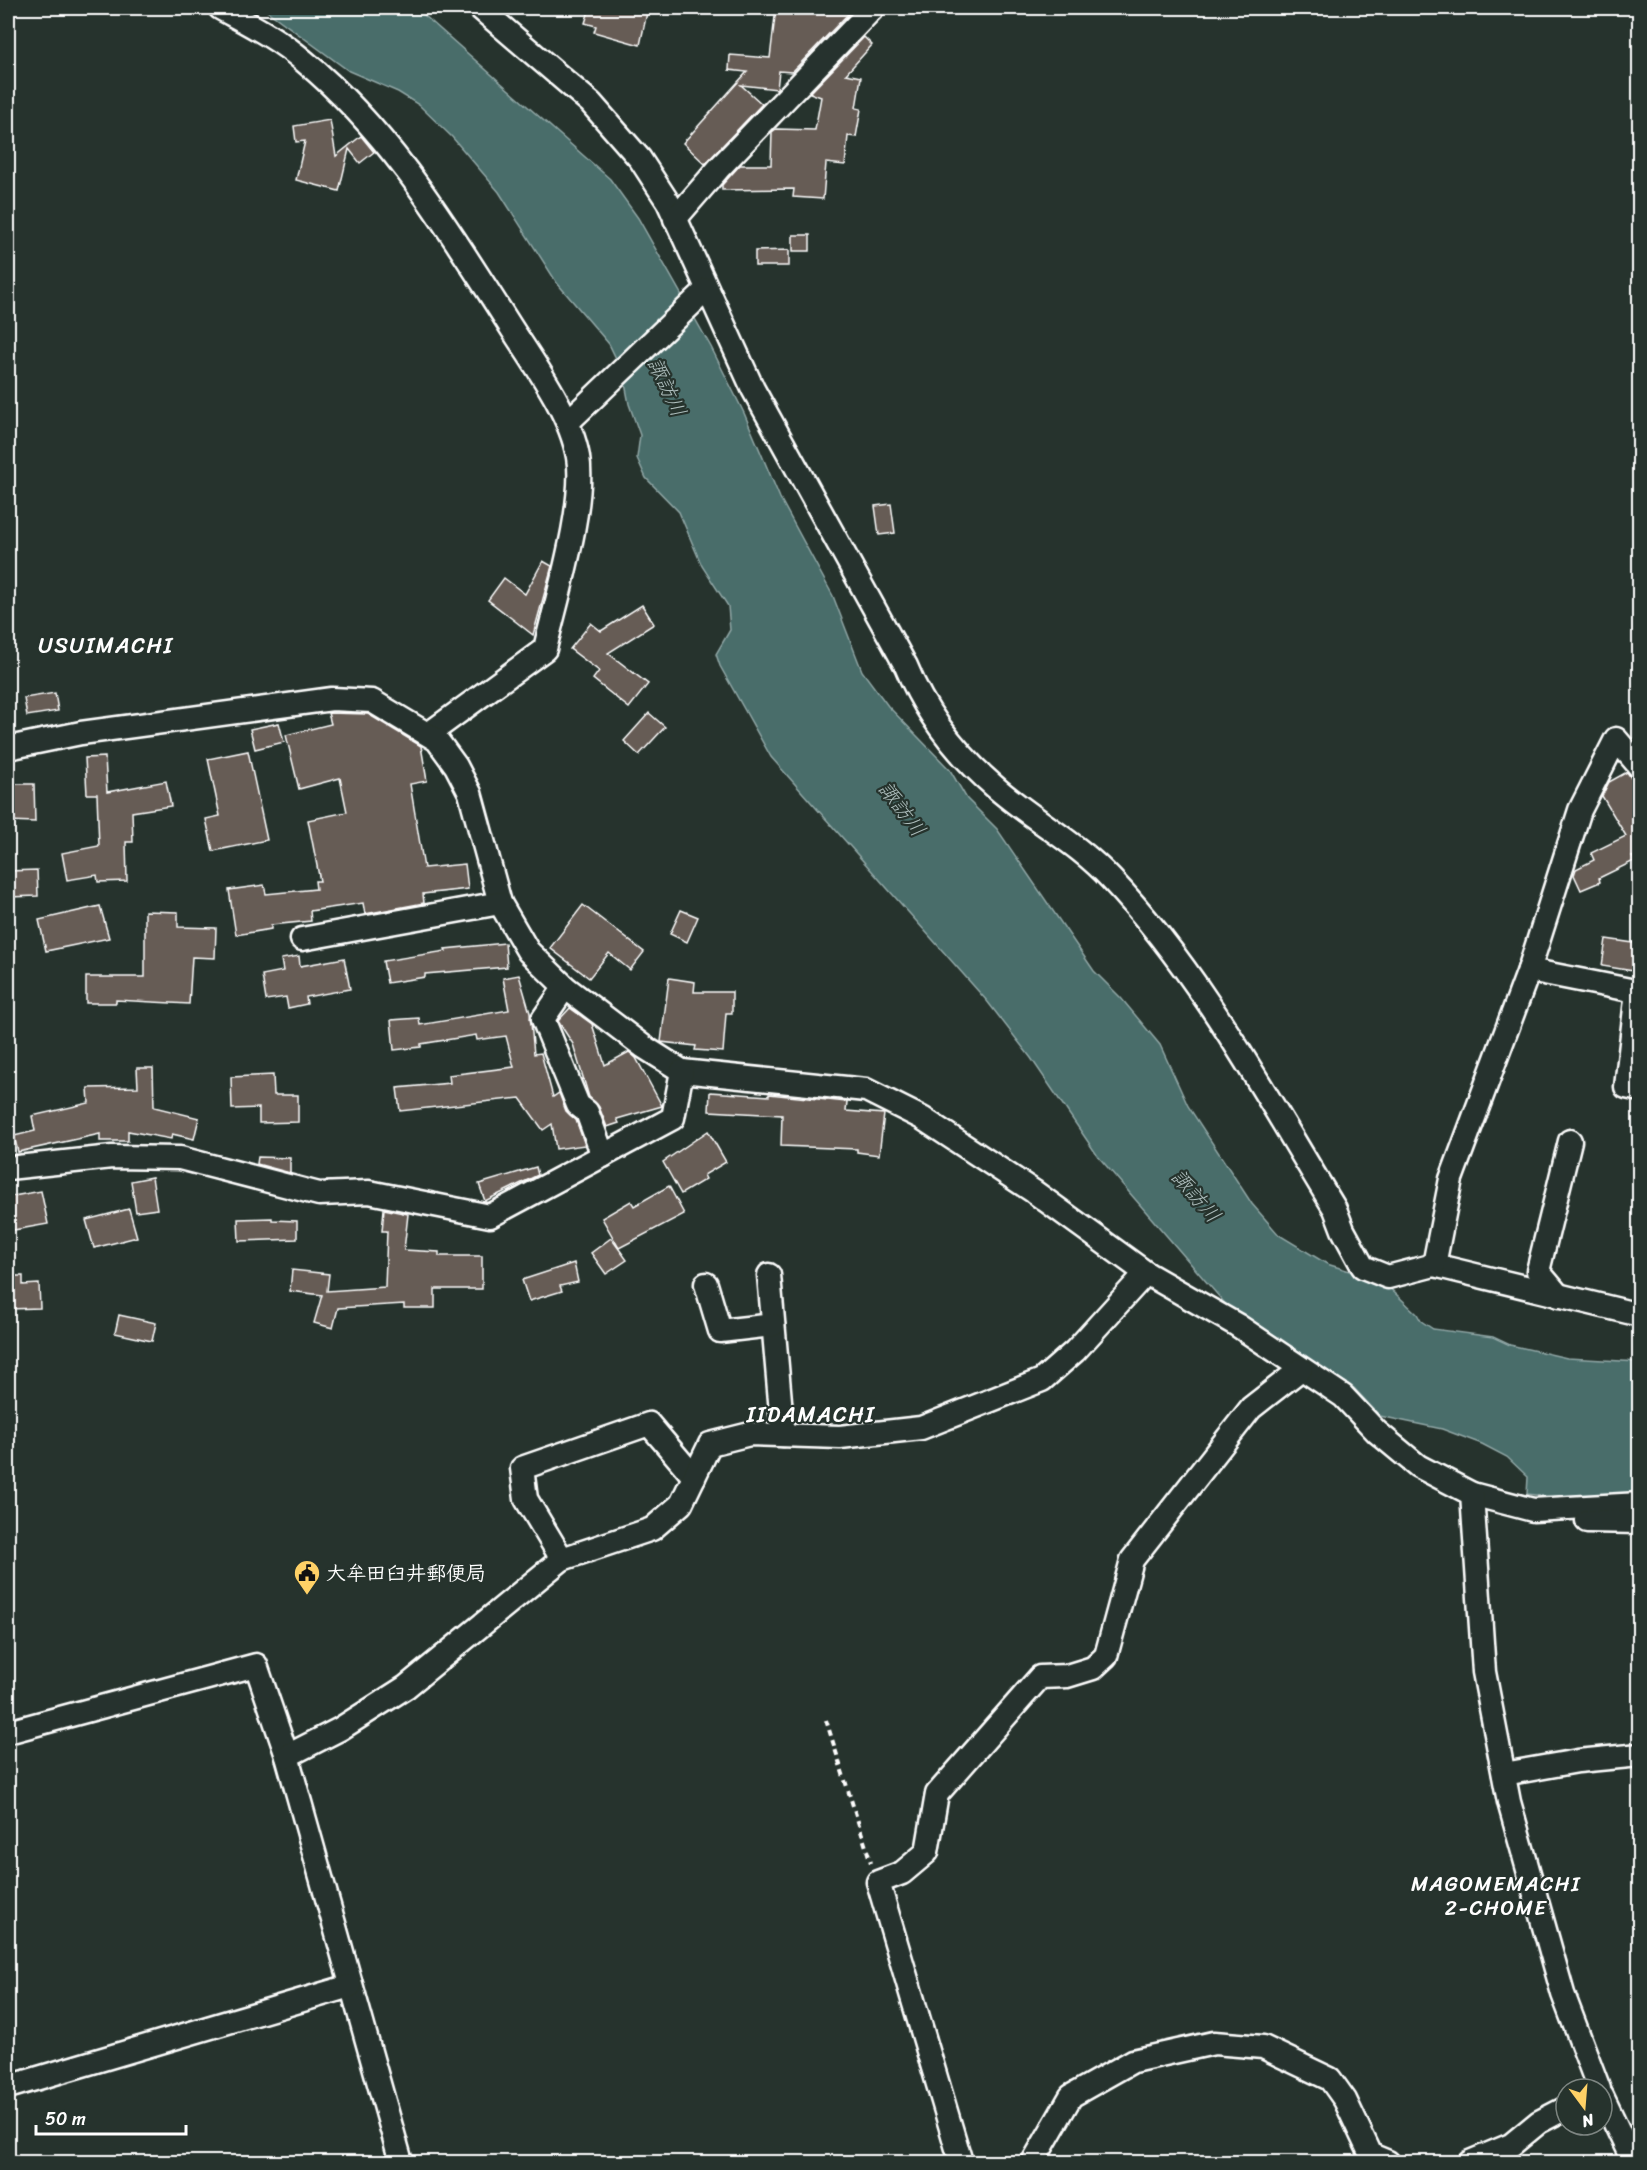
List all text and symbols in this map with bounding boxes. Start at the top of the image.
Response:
water label: 諏訪川 [636,350,698,424]
district label: USUIMACHI [38,626,174,665]
water label: 諏訪川 [868,772,936,846]
water label: 諏訪川 [1161,1160,1231,1232]
district label: IIDAMACHI [746,1395,875,1434]
place label: 大牟田臼井郵便局 [326,1556,486,1591]
public building icon: 大牟田臼井郵便局 [292,1558,322,1596]
district label: MAGOMEMACHI 2-CHOME [1411,1865,1581,1927]
north arrow [1554,2077,1614,2137]
scale bar [36,2098,186,2136]
text: 50 m [45,2103,86,2135]
text: N [1578,2105,1598,2137]

